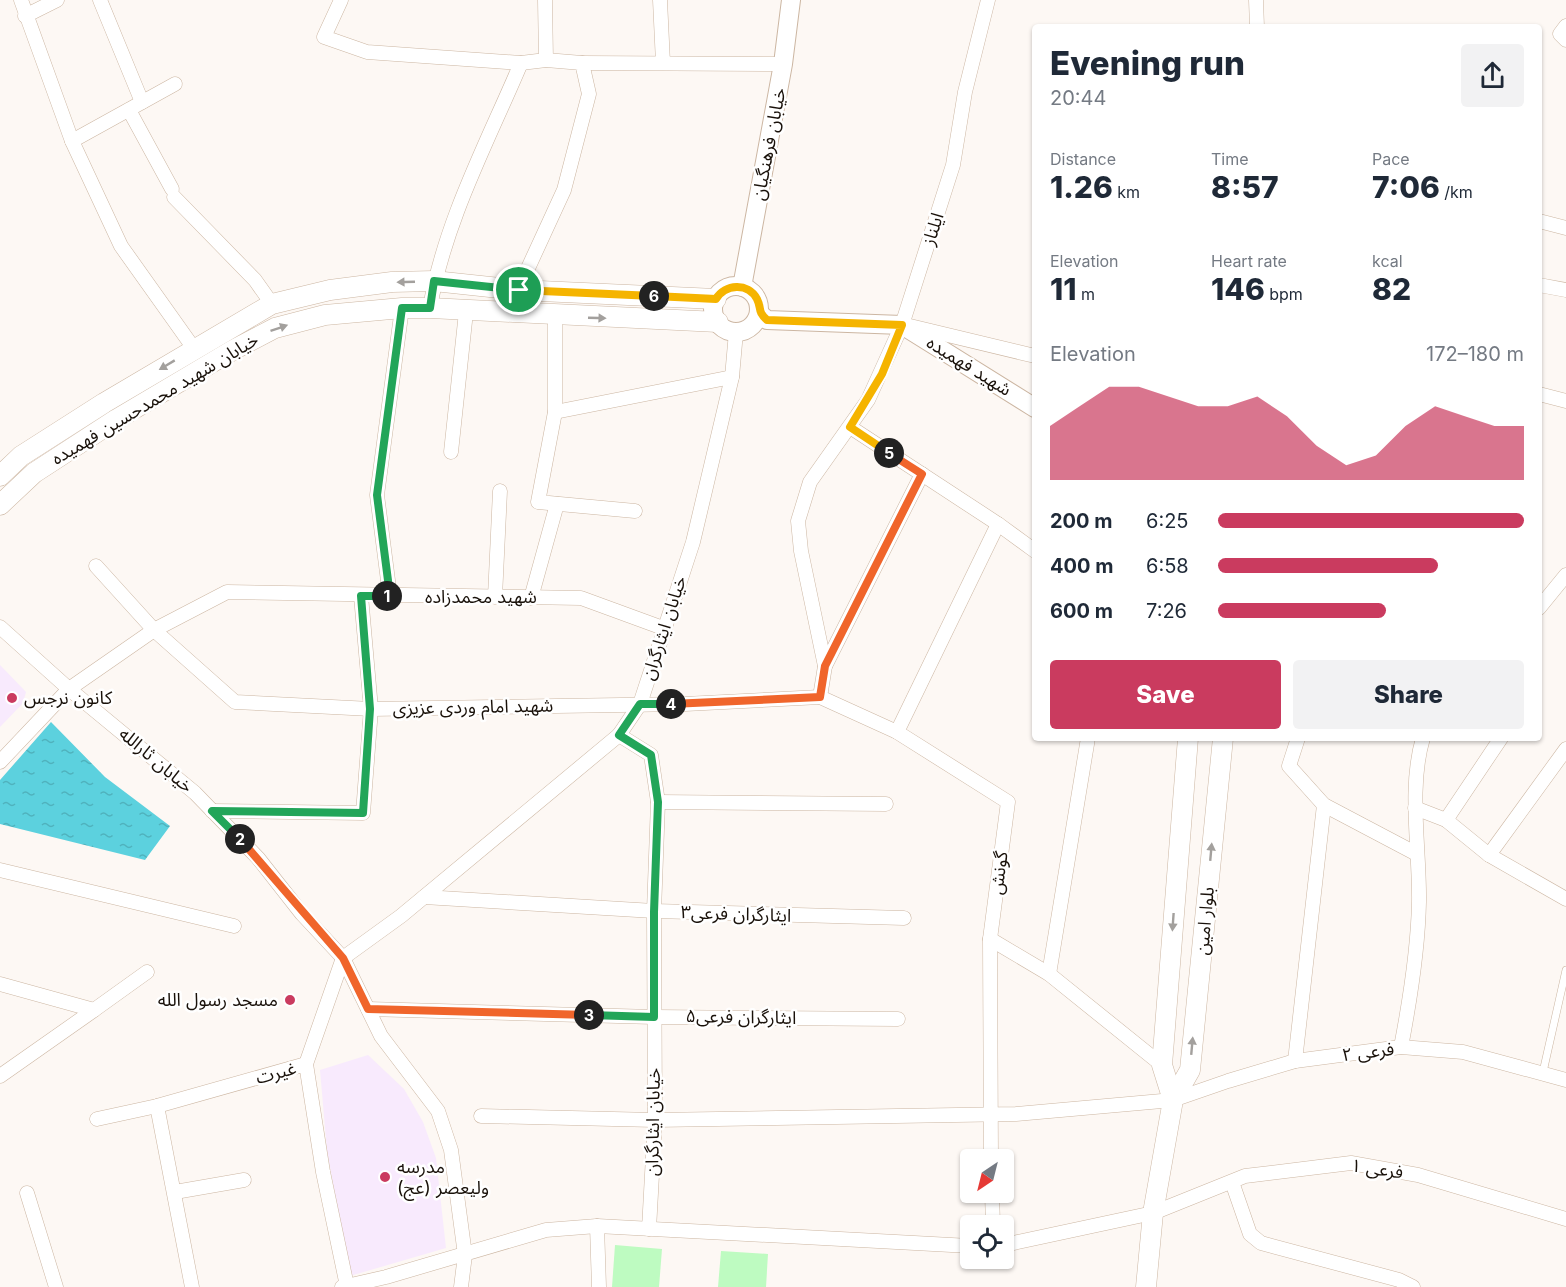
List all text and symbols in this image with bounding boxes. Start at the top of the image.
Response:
text: Evening run [1050,43,1245,83]
button: share [1461,44,1524,107]
street label: خیابان فرهنگیان [747,86,791,202]
text: 20:44 [1050,86,1106,110]
text: Distance [1050,149,1116,169]
text: Time [1211,149,1249,169]
text: Pace [1372,149,1410,169]
text: 1.26 [1050,169,1113,205]
text: 8:57 [1211,169,1279,205]
text: 7:06 [1372,169,1440,205]
text: km [1113,182,1140,202]
text: /km [1440,182,1473,202]
street label: ایلناز [917,210,949,249]
text: Elevation [1050,251,1119,271]
text: Heart rate [1211,251,1287,271]
text: kcal [1372,251,1403,271]
pin [493,264,544,315]
text: 11 [1050,271,1076,307]
text: 146 [1211,271,1265,307]
text: 82 [1372,271,1411,307]
icon: arrive [502,273,535,306]
one-way arrow [397,277,416,286]
pin: 6 [639,281,669,311]
text: m [1076,284,1095,304]
text: bpm [1265,284,1303,304]
text: 6 [649,286,659,306]
one-way arrow [588,313,607,322]
one-way arrow [270,323,288,333]
street label: خیابان شهید محمدحسین فهمیده [48,328,262,470]
street label: شهید فهمیده [923,331,1015,400]
text: Elevation [1050,342,1136,366]
text: 172–180 m [1426,342,1524,366]
one-way arrow [159,359,175,370]
pin: 5 [874,438,904,468]
text: 5 [884,443,894,463]
text: 200 m [1050,509,1113,533]
text: 6:25 [1146,509,1189,533]
text: 400 m [1050,554,1114,578]
text: 6:58 [1146,554,1189,578]
street label: خیابان ایثارگران [637,573,691,683]
pin: 1 [372,581,402,611]
text: 1 [384,586,390,606]
street label: شهید محمدزاده [425,586,537,608]
text: 600 m [1050,599,1113,623]
text: 7:26 [1146,599,1187,623]
button: Save [1050,660,1281,729]
button: Share [1293,660,1524,729]
place label: کانون نرجس [24,687,113,709]
pin: 4 [656,689,686,719]
marker: کانون نرجس [5,691,19,705]
text: 4 [666,694,676,714]
street label: شهید امام وردی عزیزی [393,695,554,722]
street label: خیابان ثارالله [114,723,198,797]
pin: 2 [225,824,255,854]
text: 2 [235,829,245,849]
one-way arrow [1206,843,1216,862]
street label: گونش [985,849,1013,896]
street label: بلوار امین [1191,886,1219,956]
street label: ایثارگران فرعی۳ [680,901,792,927]
one-way arrow [1168,912,1178,931]
place label: مسجد رسول الله [158,989,278,1011]
marker: مسجد رسول الله [283,993,297,1007]
pin: 3 [574,1000,604,1030]
text: 3 [584,1005,594,1025]
street label: ایثارگران فرعی۵ [686,1005,796,1029]
one-way arrow [1188,1037,1197,1056]
street label: فرعی ۲ [1341,1038,1395,1066]
street label: غیرت [253,1057,299,1089]
street label: خیابان ایثارگران [641,1068,665,1176]
north arrow [960,1149,1014,1203]
map controls [960,1149,1014,1269]
street label: فرعی ۱ [1350,1154,1404,1184]
place label: مدرسه ولیعصر (عج) [397,1156,489,1201]
marker: مدرسه ولیعصر (عج) [378,1170,392,1184]
button: locate [960,1215,1014,1269]

